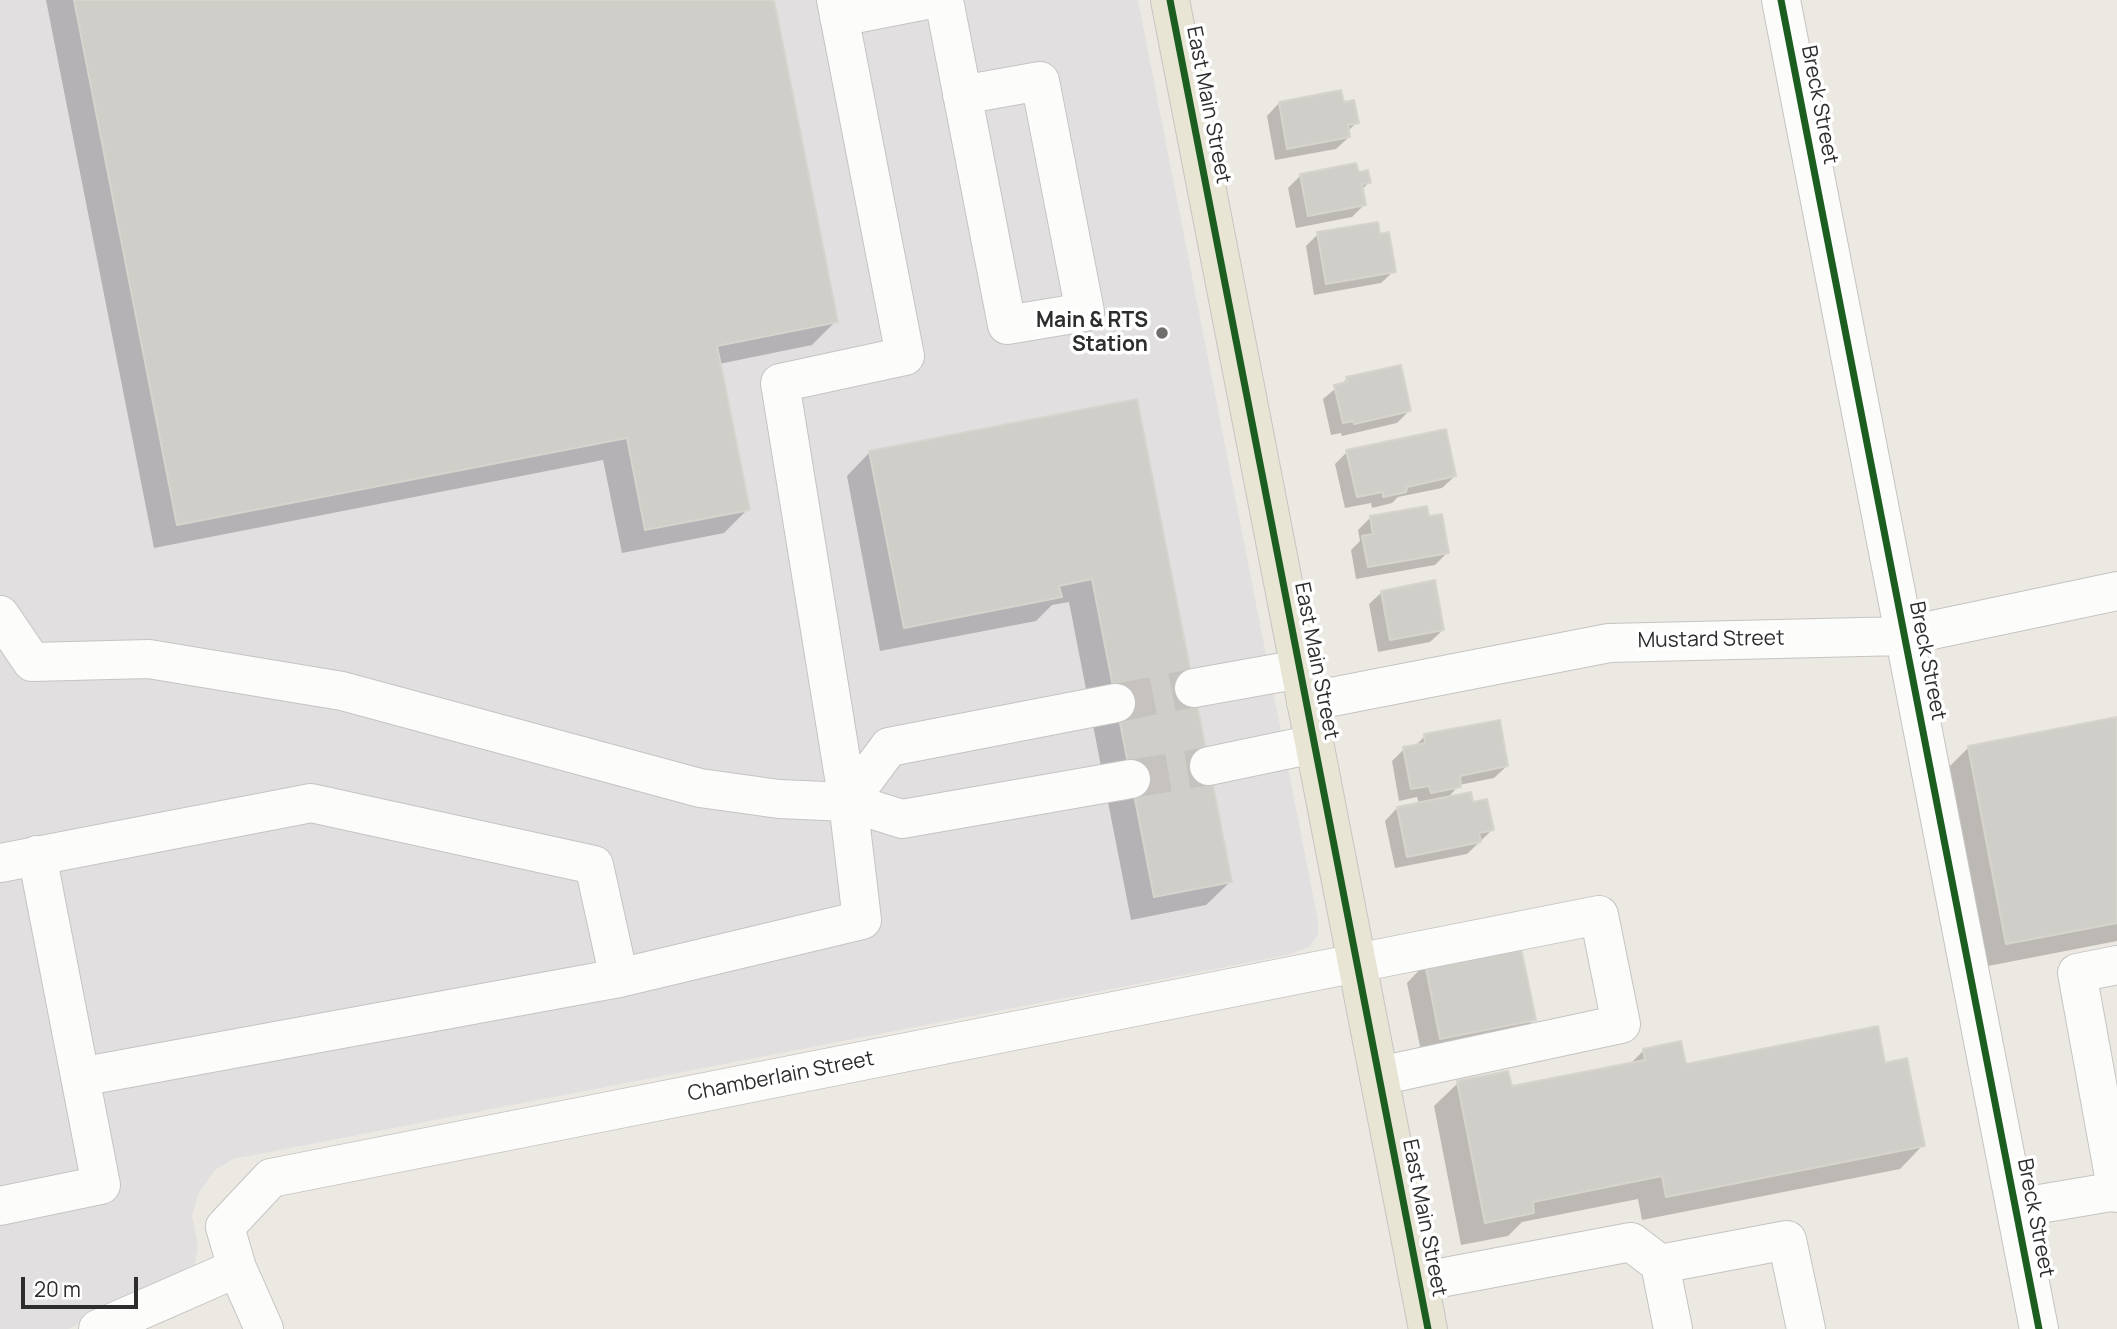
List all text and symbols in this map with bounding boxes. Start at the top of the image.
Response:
street label: East Main Street [1180,24,1236,186]
street label: Breck Street [1795,43,1843,167]
place label: Main & RTS Station [1036,308,1148,358]
marker: Main & RTS Station [1154,325,1170,341]
street label: East Main Street [1288,580,1344,742]
street label: Breck Street [1903,599,1951,723]
street label: Mustard Street [1637,626,1785,654]
street label: Chamberlain Street [686,1047,876,1107]
street label: East Main Street [1396,1137,1452,1299]
street label: Breck Street [2011,1156,2059,1280]
scale bar [24,1262,142,1306]
text: 20 m [34,1275,81,1303]

